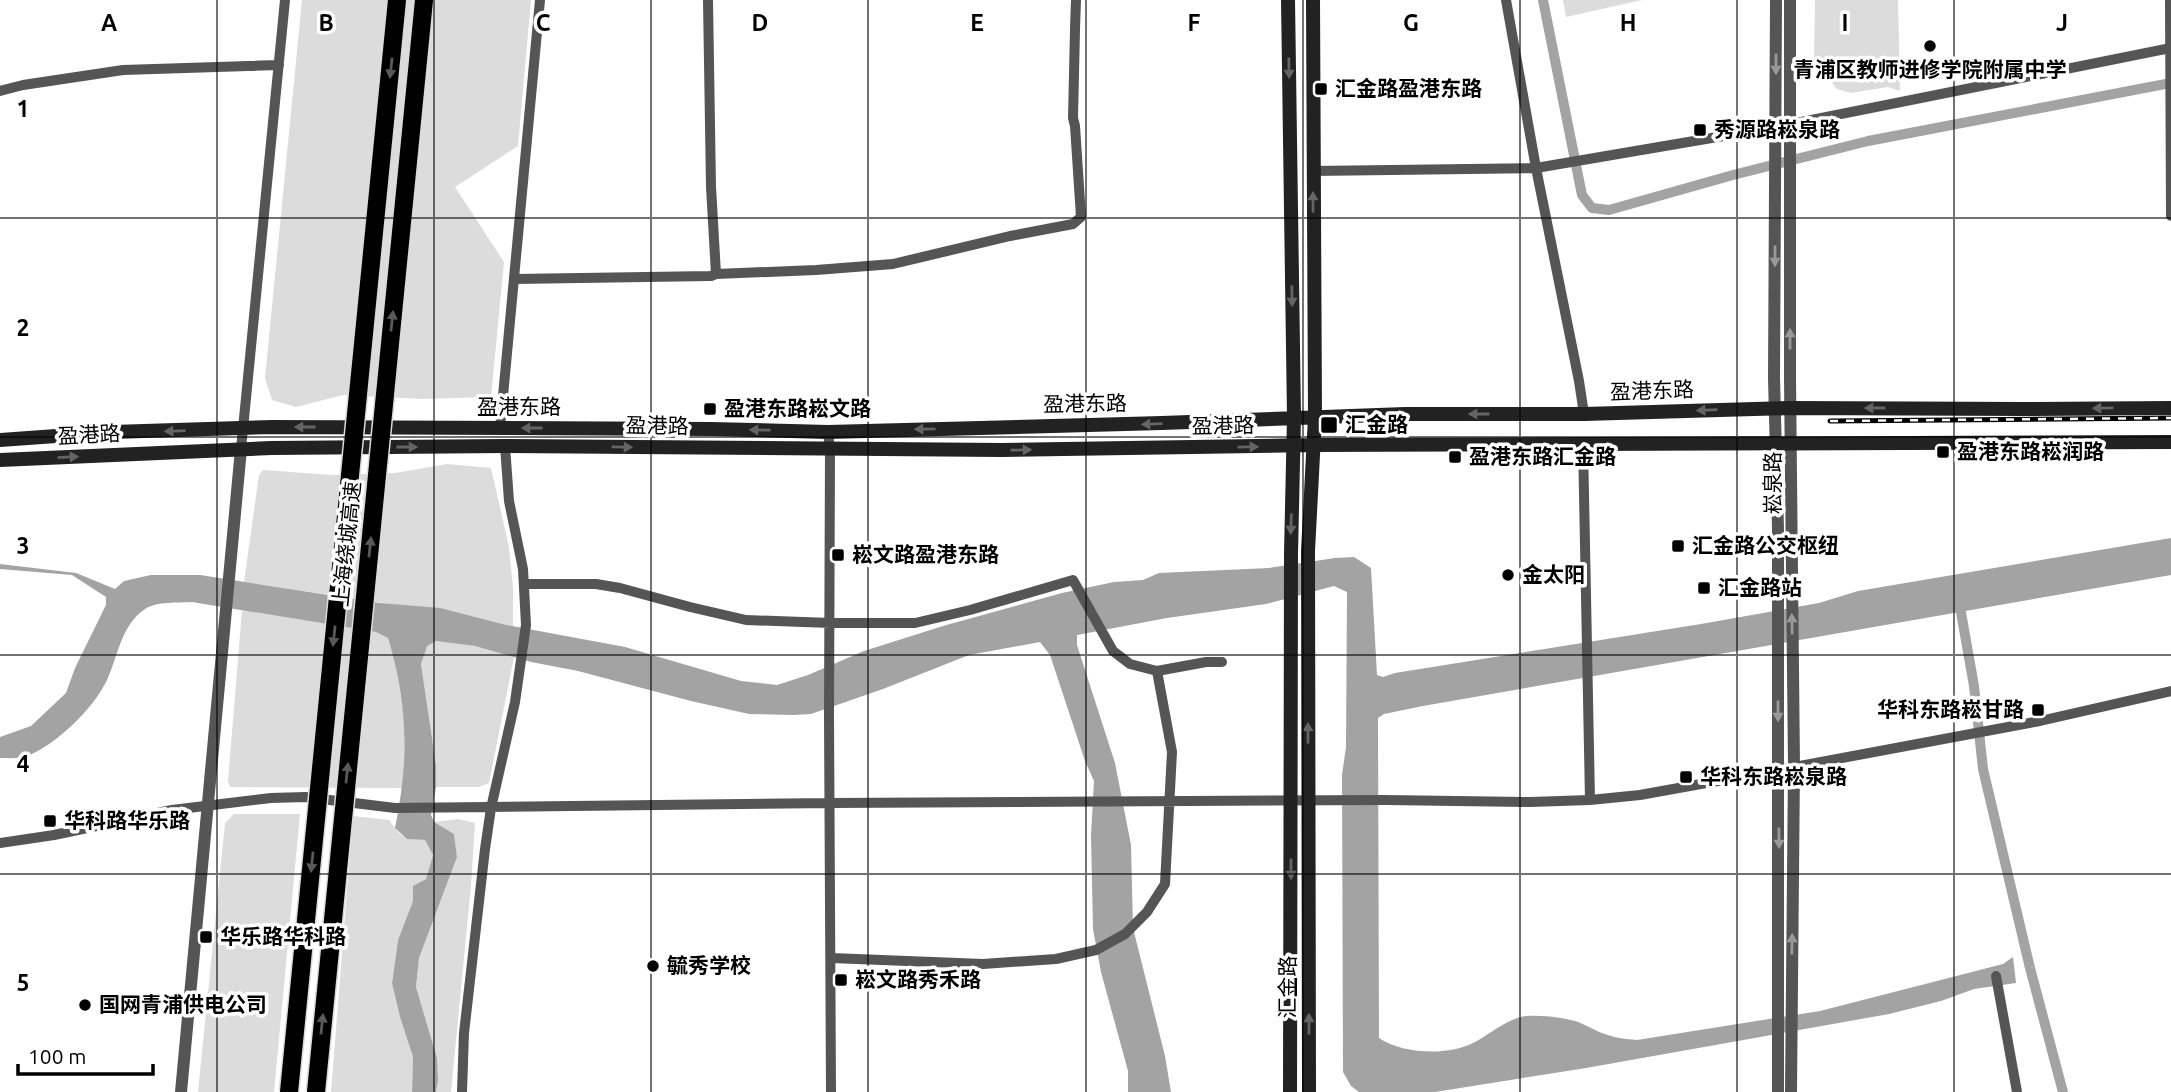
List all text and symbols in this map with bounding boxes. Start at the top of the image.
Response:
text: A [101,10,117,35]
text: B [318,10,334,35]
text: C [536,10,551,35]
text: D [752,10,768,35]
text: E [970,10,984,35]
text: F [1188,10,1201,35]
text: G [1403,10,1419,35]
text: H [1620,10,1636,35]
text: I [1842,10,1848,35]
text: J [2056,10,2068,35]
marker: 青浦区教师进修学院附属中学 [1922,38,1938,54]
one-way arrow [1770,53,1782,75]
one-way arrow [385,57,396,79]
one-way arrow [1283,57,1295,79]
place label: 青浦区教师进修学院附属中学 [1794,57,2067,81]
place label: 汇金路盈港东路 [1335,76,1482,100]
marker: 汇金路盈港东路 [1313,81,1329,97]
text: 1 [17,96,29,121]
place label: 秀源路崧泉路 [1714,117,1840,141]
marker: 秀源路崧泉路 [1692,122,1708,138]
one-way arrow [1307,190,1319,212]
one-way arrow [1769,245,1781,267]
one-way arrow [1286,285,1298,307]
one-way arrow [387,309,398,331]
text: 2 [17,315,29,340]
one-way arrow [1784,328,1795,350]
street label: 盈港东路 [1610,377,1694,403]
street label: 盈港东路 [1043,390,1127,416]
street label: 盈港东路 [477,394,561,418]
place label: 盈港东路崧文路 [724,396,871,420]
marker: 盈港东路崧文路 [702,401,718,417]
one-way arrow [1864,402,1886,414]
one-way arrow [2092,403,2114,414]
one-way arrow [1696,404,1718,416]
one-way arrow [1468,408,1490,420]
street label: 盈港路 [625,412,689,438]
street label: 盈港路 [1191,412,1255,438]
place label: 汇金路 [1345,412,1408,436]
marker: 汇金路 [1319,415,1339,435]
one-way arrow [1141,418,1163,429]
street label: 盈港路 [57,420,121,448]
one-way arrow [294,422,316,433]
one-way arrow [521,422,543,434]
one-way arrow [914,424,936,435]
one-way arrow [163,425,185,436]
one-way arrow [749,425,771,436]
place label: 盈港东路崧润路 [1957,439,2104,463]
one-way arrow [396,441,418,453]
one-way arrow [612,441,634,453]
one-way arrow [1237,441,1259,453]
one-way arrow [1010,444,1032,456]
place label: 盈港东路汇金路 [1469,444,1616,468]
marker: 盈港东路崧润路 [1935,444,1951,460]
marker: 盈港东路汇金路 [1447,449,1463,465]
one-way arrow [57,451,79,462]
street label: 崧泉路 [1760,452,1784,515]
street label: 上海绕城高速 [327,480,365,608]
one-way arrow [1286,514,1297,536]
text: 3 [17,533,29,558]
place label: 汇金路公交枢纽 [1692,533,1839,557]
one-way arrow [364,536,375,558]
marker: 汇金路公交枢纽 [1670,538,1686,554]
place label: 崧文路盈港东路 [852,542,999,566]
marker: 崧文路盈港东路 [830,547,846,563]
place label: 金太阳 [1522,562,1585,586]
marker: 金太阳 [1500,567,1516,583]
place label: 汇金路站 [1718,575,1802,599]
marker: 汇金路站 [1696,580,1712,596]
one-way arrow [1786,613,1798,635]
one-way arrow [329,625,340,647]
place label: 华科东路崧甘路 [1877,697,2024,721]
one-way arrow [1772,701,1784,723]
marker: 华科东路崧甘路 [2030,702,2046,718]
one-way arrow [1302,721,1314,743]
text: 4 [17,751,30,776]
one-way arrow [342,762,353,784]
place label: 华科东路崧泉路 [1700,764,1847,788]
marker: 华科东路崧泉路 [1678,769,1694,785]
place label: 华科路华乐路 [64,808,190,832]
marker: 华科路华乐路 [42,813,58,829]
one-way arrow [1773,827,1785,849]
one-way arrow [306,851,317,873]
one-way arrow [1285,858,1297,880]
place label: 华乐路华科路 [220,924,346,948]
marker: 华乐路华科路 [198,929,214,945]
one-way arrow [1786,933,1798,955]
place label: 毓秀学校 [667,953,751,977]
street label: 汇金路 [1275,956,1299,1019]
marker: 毓秀学校 [645,958,661,974]
place label: 崧文路秀禾路 [855,967,981,991]
text: 5 [17,970,29,995]
marker: 崧文路秀禾路 [833,972,849,988]
place label: 国网青浦供电公司 [99,992,267,1016]
marker: 国网青浦供电公司 [77,997,93,1013]
one-way arrow [317,1013,328,1035]
one-way arrow [1303,1013,1315,1035]
scale bar [18,1032,152,1076]
text: 100 m [28,1044,86,1068]

